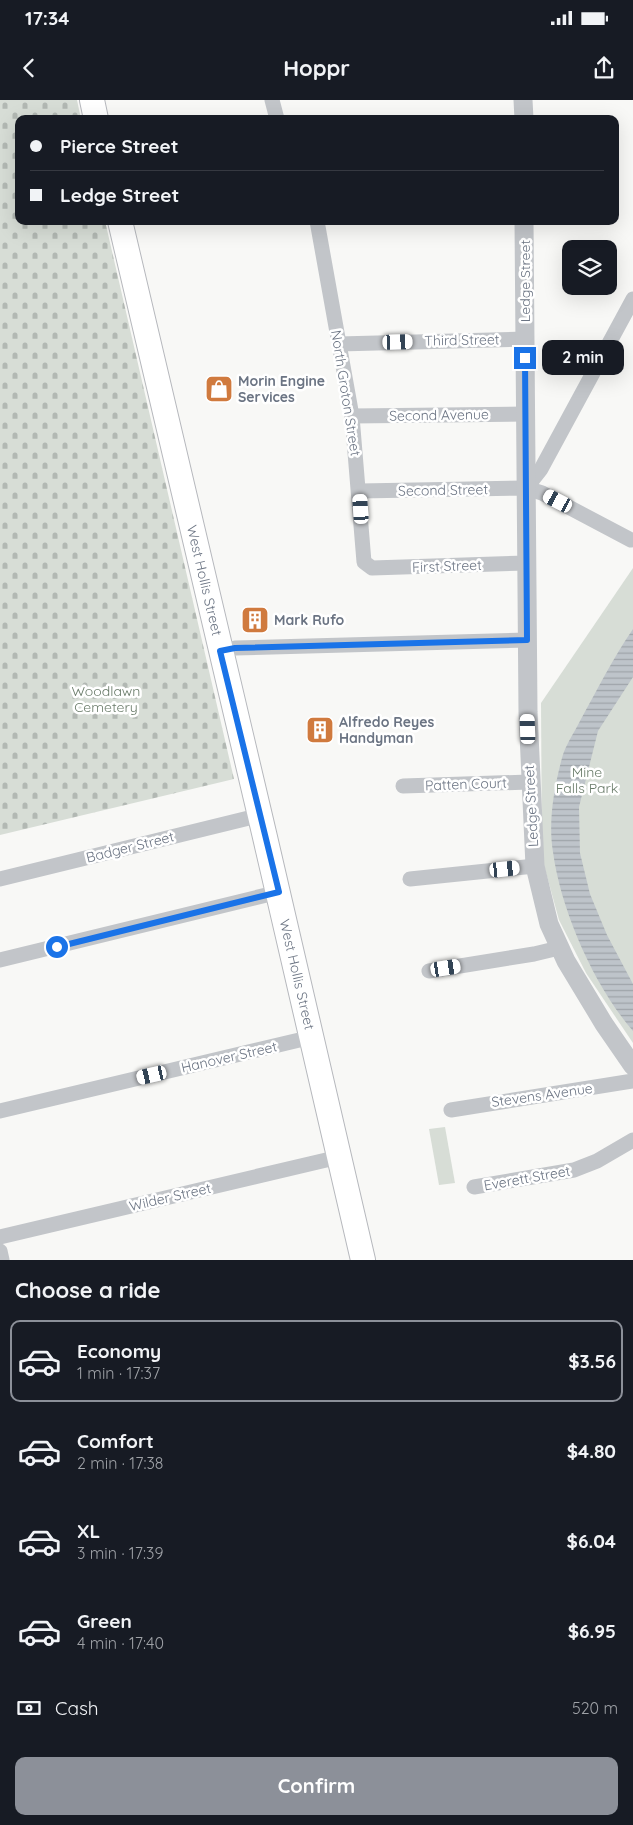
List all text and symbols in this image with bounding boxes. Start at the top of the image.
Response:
text: 17:34 [25,6,69,30]
icon: back [15,54,43,82]
text: Hoppr [283,54,350,82]
icon: share [590,54,618,82]
text: Pierce Street [60,134,179,158]
text: Ledge Street [60,183,179,207]
street label: Ledge Street [516,240,534,322]
map controls [562,240,617,295]
button: layers [562,240,617,295]
street label: North Groton Street [327,329,365,457]
street label: Third Street [424,330,500,350]
car [382,334,413,350]
callout: 2 min [542,340,625,376]
route end [514,347,536,369]
text: 2 min [562,347,604,367]
place label: Morin Engine Services [238,372,325,406]
shop icon: Morin Engine Services [204,374,234,404]
street label: Second Avenue [389,405,489,425]
street label: Second Street [398,480,488,500]
car [541,487,574,515]
car [352,494,369,524]
street label: West Hollis Street [183,523,226,638]
street label: First Street [412,556,482,576]
building icon: Mark Rufo [240,605,270,635]
place label: Mark Rufo [274,611,345,629]
park label: Woodlawn Cemetery [72,682,140,716]
place label: Alfredo Reyes Handyman [339,713,434,747]
car [519,714,536,744]
building icon: Alfredo Reyes Handyman [305,715,335,745]
park label: Mine Falls Park [556,763,618,797]
street label: Ledge Street [520,764,542,848]
street label: Patten Court [425,774,507,794]
street label: Badger Street [84,827,176,867]
car [489,860,520,878]
street label: West Hollis Street [275,917,319,1032]
route start [46,936,68,958]
car [430,958,461,978]
street label: Hanover Street [179,1037,279,1077]
car [135,1064,168,1086]
street label: Stevens Avenue [490,1079,594,1111]
street label: Everett Street [482,1161,572,1194]
street label: Wilder Street [127,1179,213,1215]
text: Choose a ride [15,1276,160,1304]
icon: car [17,1339,62,1384]
text: Economy [77,1339,161,1363]
text: $3.56 [568,1349,616,1373]
text: 1 min · 17:37 [77,1363,160,1383]
icon: car [17,1429,62,1474]
text: Comfort [77,1429,154,1453]
text: $4.80 [567,1439,616,1463]
text: 2 min · 17:38 [77,1453,164,1473]
icon: car [17,1519,62,1564]
text: XL [77,1519,100,1543]
text: $6.04 [567,1529,616,1553]
text: 3 min · 17:39 [77,1543,163,1563]
icon: car [17,1609,62,1654]
text: Green [77,1609,132,1633]
text: $6.95 [568,1619,616,1643]
text: 4 min · 17:40 [77,1633,164,1653]
icon: cash [15,1694,43,1722]
text: Cash [55,1696,99,1720]
text: 520 m [572,1698,618,1718]
button: Confirm [15,1757,618,1815]

